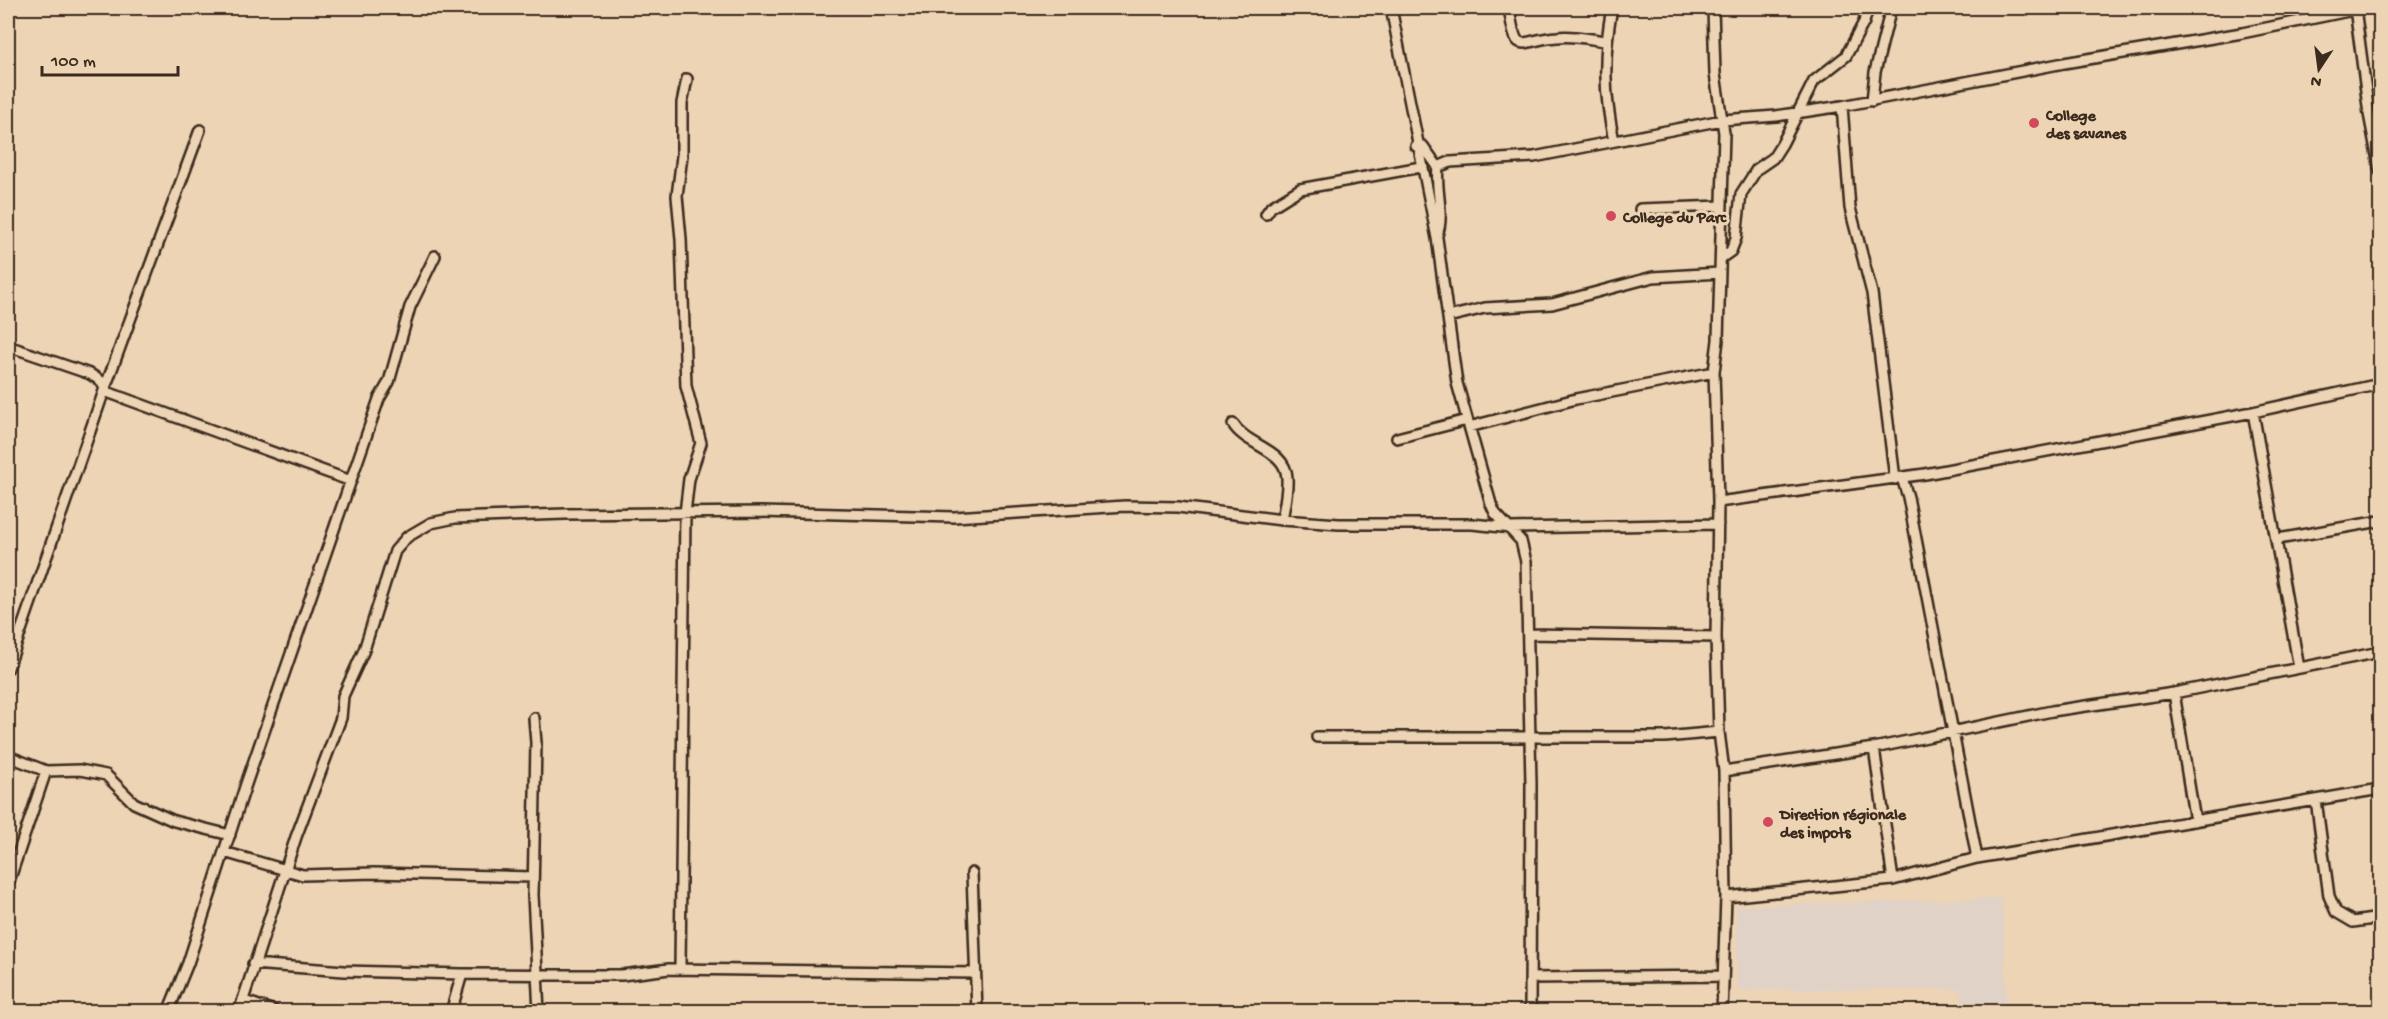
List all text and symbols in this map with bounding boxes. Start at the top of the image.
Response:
scale bar [42,39,178,77]
north arrow [2289,39,2349,99]
text: 100 m [50,52,96,73]
text: N [2309,70,2324,91]
place label: College des savanes [2045,108,2127,145]
marker: College des savanes [2027,116,2041,130]
marker: College du Parc [1604,209,1618,223]
place label: College du Parc [1622,210,1727,229]
place label: Direction régionale des impots [1778,807,1907,844]
marker: Direction régionale des impots [1761,815,1775,829]

